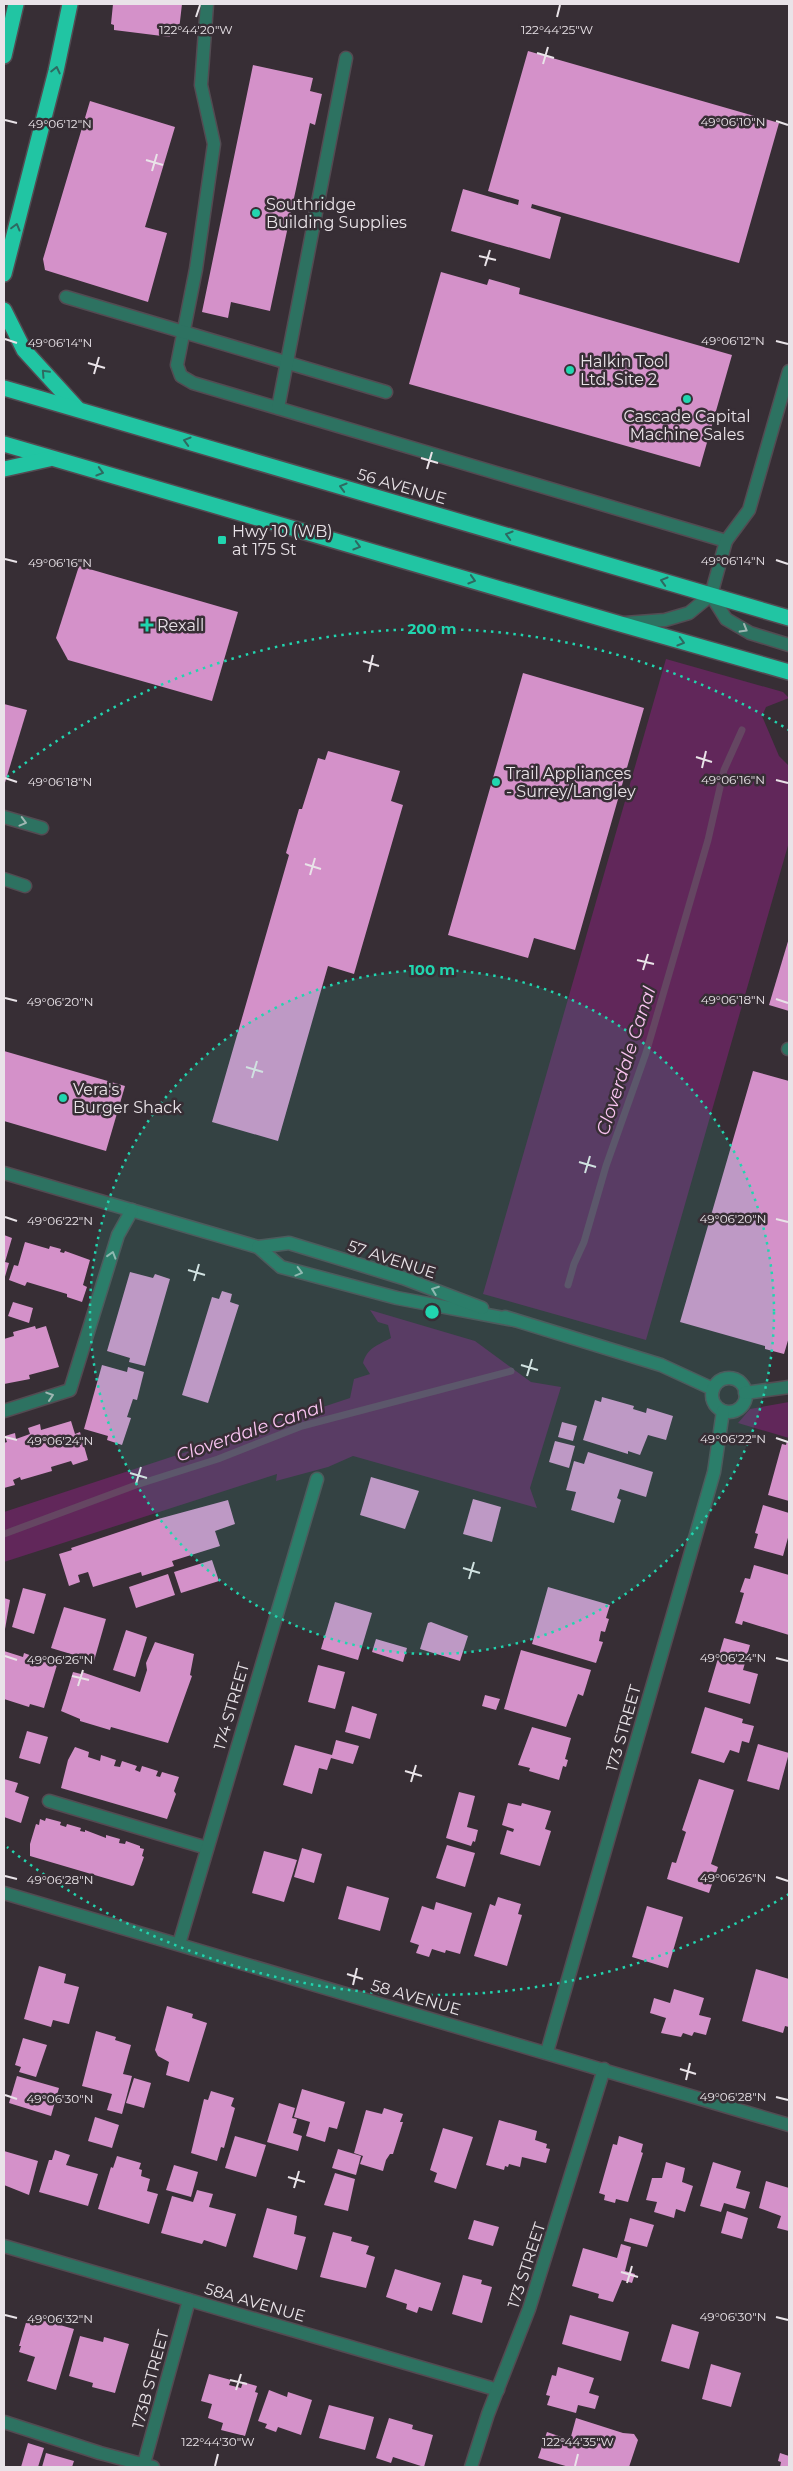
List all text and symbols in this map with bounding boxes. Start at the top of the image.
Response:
text: 122°44'20"W [159,22,233,37]
text: 122°44'25"W [521,22,593,37]
one-way arrow [51,65,61,74]
text: 49°06'10"N [701,114,766,129]
text: 49°06'12"N [28,116,92,131]
place label: Southridge Building Supplies [266,195,407,232]
marker: Southridge Building Supplies [250,207,262,219]
one-way arrow [10,223,21,232]
text: 49°06'12"N [701,333,765,348]
text: 49°06'14"N [28,335,92,350]
place label: Halkin Tool Ltd. Site 2 [580,352,668,389]
marker: Halkin Tool Ltd. Site 2 [564,364,576,376]
one-way arrow [42,370,51,379]
marker: Cascade Capital Machine Sales [681,393,693,405]
place label: Cascade Capital Machine Sales [623,407,751,444]
one-way arrow [183,436,192,446]
street label: 56 AVENUE [355,465,449,508]
one-way arrow [95,467,104,477]
one-way arrow [339,482,347,492]
place label: Hwy 10 (WB) at 175 St [232,522,333,559]
one-way arrow [505,531,513,541]
marker: Hwy 10 (WB) at 175 St [216,534,228,546]
one-way arrow [352,541,361,551]
text: 49°06'14"N [701,553,765,568]
text: 49°06'16"N [28,555,92,570]
one-way arrow [467,574,476,584]
one-way arrow [661,577,669,587]
place label: Rexall [157,616,204,635]
marker: Rexall [141,619,153,631]
text: 200 m [407,619,457,638]
one-way arrow [738,623,747,633]
one-way arrow [676,636,684,646]
place label: Trail Appliances - Surrey/Langley [506,764,636,801]
text: 49°06'16"N [701,772,765,787]
text: 49°06'18"N [28,774,92,789]
marker: Trail Appliances - Surrey/Langley [490,776,502,788]
one-way arrow [18,817,27,827]
text: 100 m [409,960,455,979]
water label: Cloverdale Canal [592,984,660,1138]
text: 49°06'18"N [701,992,765,1007]
text: 49°06'20"N [26,994,94,1009]
place label: Vera's Burger Shack [73,1080,182,1117]
marker: Vera's Burger Shack [57,1092,69,1104]
text: 49°06'20"N [699,1211,767,1226]
text: 49°06'22"N [27,1213,93,1228]
street label: 57 AVENUE [345,1236,438,1283]
one-way arrow [106,1251,116,1259]
one-way arrow [294,1266,302,1276]
one-way arrow [432,1286,440,1296]
centre of rings [423,1303,441,1321]
one-way arrow [46,1392,54,1402]
water label: Cloverdale Canal [173,1395,327,1467]
text: 49°06'22"N [700,1431,766,1446]
text: 49°06'24"N [27,1433,93,1448]
text: 49°06'24"N [700,1650,766,1665]
text: 49°06'26"N [27,1652,93,1667]
street label: 174 STREET [210,1660,253,1752]
street label: 173 STREET [602,1682,645,1774]
text: 49°06'26"N [700,1870,766,1885]
text: 49°06'28"N [27,1872,93,1887]
street label: 58 AVENUE [369,1976,463,2019]
text: 49°06'28"N [700,2089,766,2104]
text: 49°06'30"N [26,2091,94,2106]
street label: 173 STREET [504,2219,550,2311]
street label: 58A AVENUE [202,2279,307,2326]
text: 49°06'30"N [699,2309,767,2324]
text: 49°06'32"N [27,2311,93,2326]
street label: 173B STREET [128,2327,173,2431]
text: 122°44'30"W [181,2434,255,2449]
text: 122°44'35"W [542,2434,614,2449]

